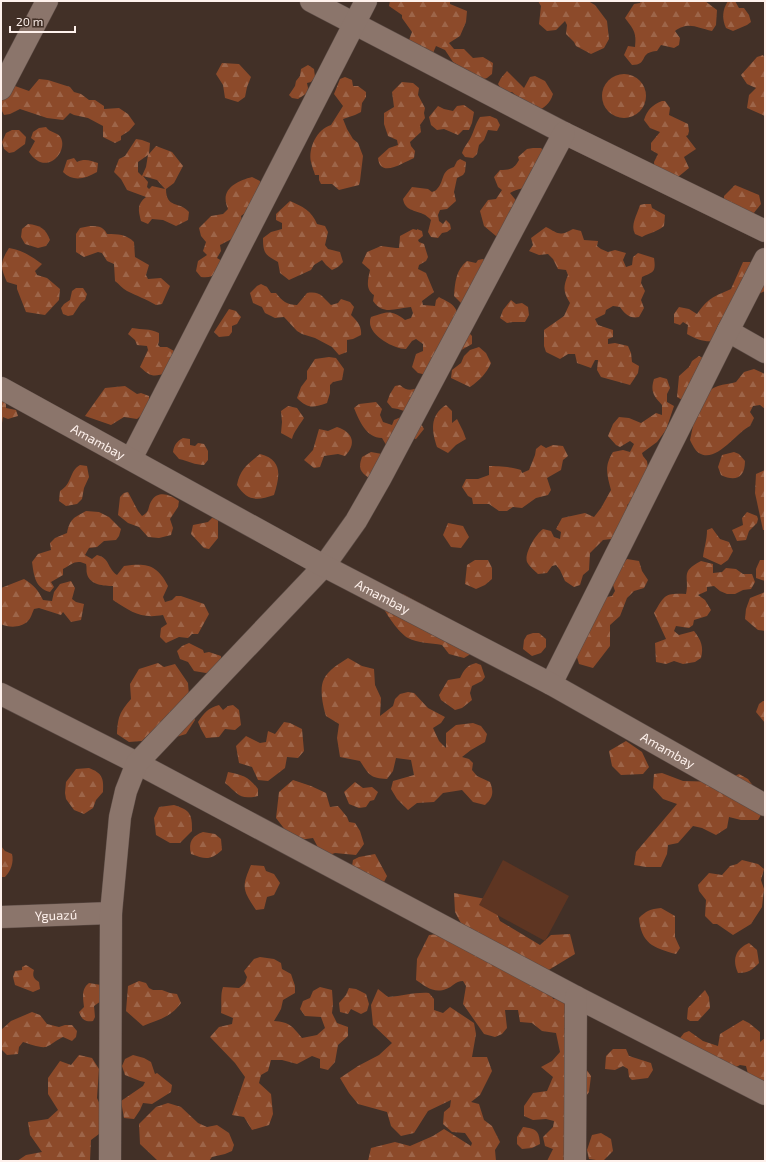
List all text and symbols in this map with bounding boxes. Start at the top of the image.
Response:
scale bar [10,8,75,34]
text: 20 m [16,14,43,28]
street label: Amambay [68,420,128,463]
street label: Amambay [353,576,413,617]
street label: Amambay [638,729,698,772]
street label: Yguazú [34,906,77,924]

